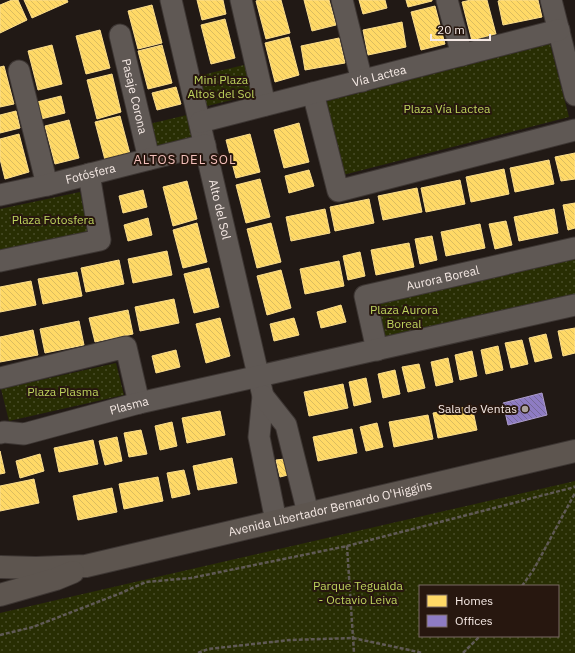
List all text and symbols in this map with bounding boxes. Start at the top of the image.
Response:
scale bar [431,16,490,42]
text: 20 m [437,22,465,37]
street label: Pasaje Corona [119,57,151,136]
street label: Vía Lactea [350,61,408,90]
park label: Mini Plaza Altos del Sol [187,72,255,101]
park label: Plaza Vía Lactea [404,101,491,116]
district label: ALTOS DEL SOL [133,151,237,168]
street label: Fotósfera [64,160,118,187]
street label: Alto del Sol [206,178,234,241]
park label: Plaza Fotosfera [12,212,95,227]
street label: Aurora Boreal [405,262,481,293]
park label: Plaza Aurora Boreal [370,302,439,331]
park label: Plaza Plasma [27,384,99,399]
street label: Plasma [108,393,150,418]
place label: Sala de Ventas [438,401,517,416]
marker: Sala de Ventas [520,404,530,414]
street label: Avenida Libertador Bernardo O'Higgins [227,477,434,539]
park label: Parque Tegualda - Octavio Leiva [313,578,404,607]
legend [419,585,559,637]
text: Homes [455,593,493,608]
text: Offices [455,613,493,628]

